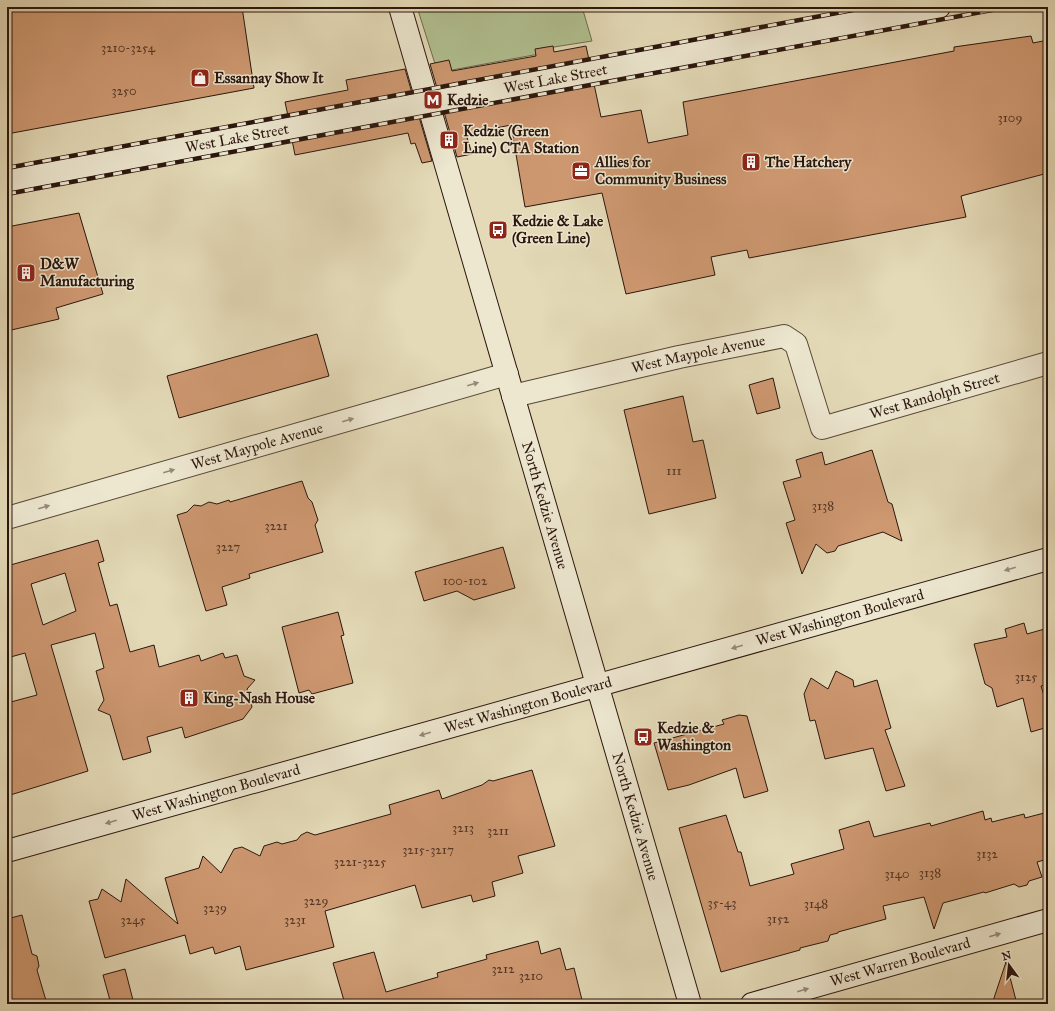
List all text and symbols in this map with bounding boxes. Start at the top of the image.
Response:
house number: 3210-3254 [101,40,156,56]
street label: West Lake Street [502,60,609,97]
shop icon: Essannay Show It [189,67,211,89]
place label: Essannay Show It [214,69,324,88]
house number: 3250 [111,83,137,99]
metro station icon: Kedzie [422,89,444,111]
place label: Kedzie [447,91,489,109]
house number: 3109 [998,110,1022,126]
street label: West Lake Street [184,119,291,157]
place label: Kedzie (Green Line) CTA Station [463,122,580,158]
building icon: Kedzie (Green Line) CTA Station [438,129,460,151]
building icon: The Hatchery [740,151,762,173]
place label: Allies for Community Business [594,153,727,189]
place label: The Hatchery [764,153,852,172]
office icon: Allies for Community Business [570,160,592,182]
place label: Kedzie & Lake (Green Line) [512,212,604,248]
bus stop icon: Kedzie & Lake (Green Line) [487,219,509,241]
place label: D&W Manufacturing [40,255,135,291]
building icon: D&W Manufacturing [15,262,37,284]
street label: West Maypole Avenue [630,331,767,377]
street label: West Randolph Street [867,368,1002,423]
one-way arrow [467,381,479,387]
one-way arrow [342,417,354,423]
street label: West Maypole Avenue [189,419,325,474]
street label: North Kedzie Avenue [518,439,572,571]
house number: 111 [666,463,682,479]
one-way arrow [164,468,176,474]
house number: 3138 [812,498,834,514]
one-way arrow [39,504,51,510]
house number: 3221 [264,518,288,534]
house number: 3227 [216,539,240,555]
one-way arrow [1004,567,1017,573]
house number: 100-102 [443,573,488,589]
street label: West Washington Boulevard [754,585,926,650]
one-way arrow [731,644,743,650]
house number: 3125 [1015,669,1037,685]
street label: West Washington Boulevard [442,673,614,737]
building icon: King-Nash House [178,687,200,709]
place label: King-Nash House [203,689,316,708]
place label: Kedzie & Washington [657,719,732,755]
bus stop icon: Kedzie & Washington [632,726,654,748]
one-way arrow [419,732,431,738]
street label: North Kedzie Avenue [608,750,663,883]
street label: West Washington Boulevard [130,760,302,825]
one-way arrow [105,819,117,825]
house number: 3213 [452,820,474,836]
house number: 3211 [487,823,509,839]
house number: 3215-3217 [402,842,454,858]
house number: 3132 [976,846,999,862]
house number: 3221-3225 [334,854,386,870]
house number: 3138 [919,865,941,881]
house number: 3140 [884,866,910,882]
house number: 3229 [304,893,328,909]
house number: 35-43 [707,895,737,911]
house number: 3148 [804,896,828,912]
house number: 3239 [203,900,227,916]
house number: 3152 [767,911,790,927]
house number: 3245 [121,912,145,928]
house number: 3231 [284,912,306,928]
one-way arrow [990,932,1002,938]
street label: West Warren Boulevard [828,933,973,990]
north arrow [989,945,1029,985]
text: N [1000,948,1013,963]
house number: 3212 [491,961,515,977]
house number: 3210 [519,968,543,984]
one-way arrow [797,987,809,993]

